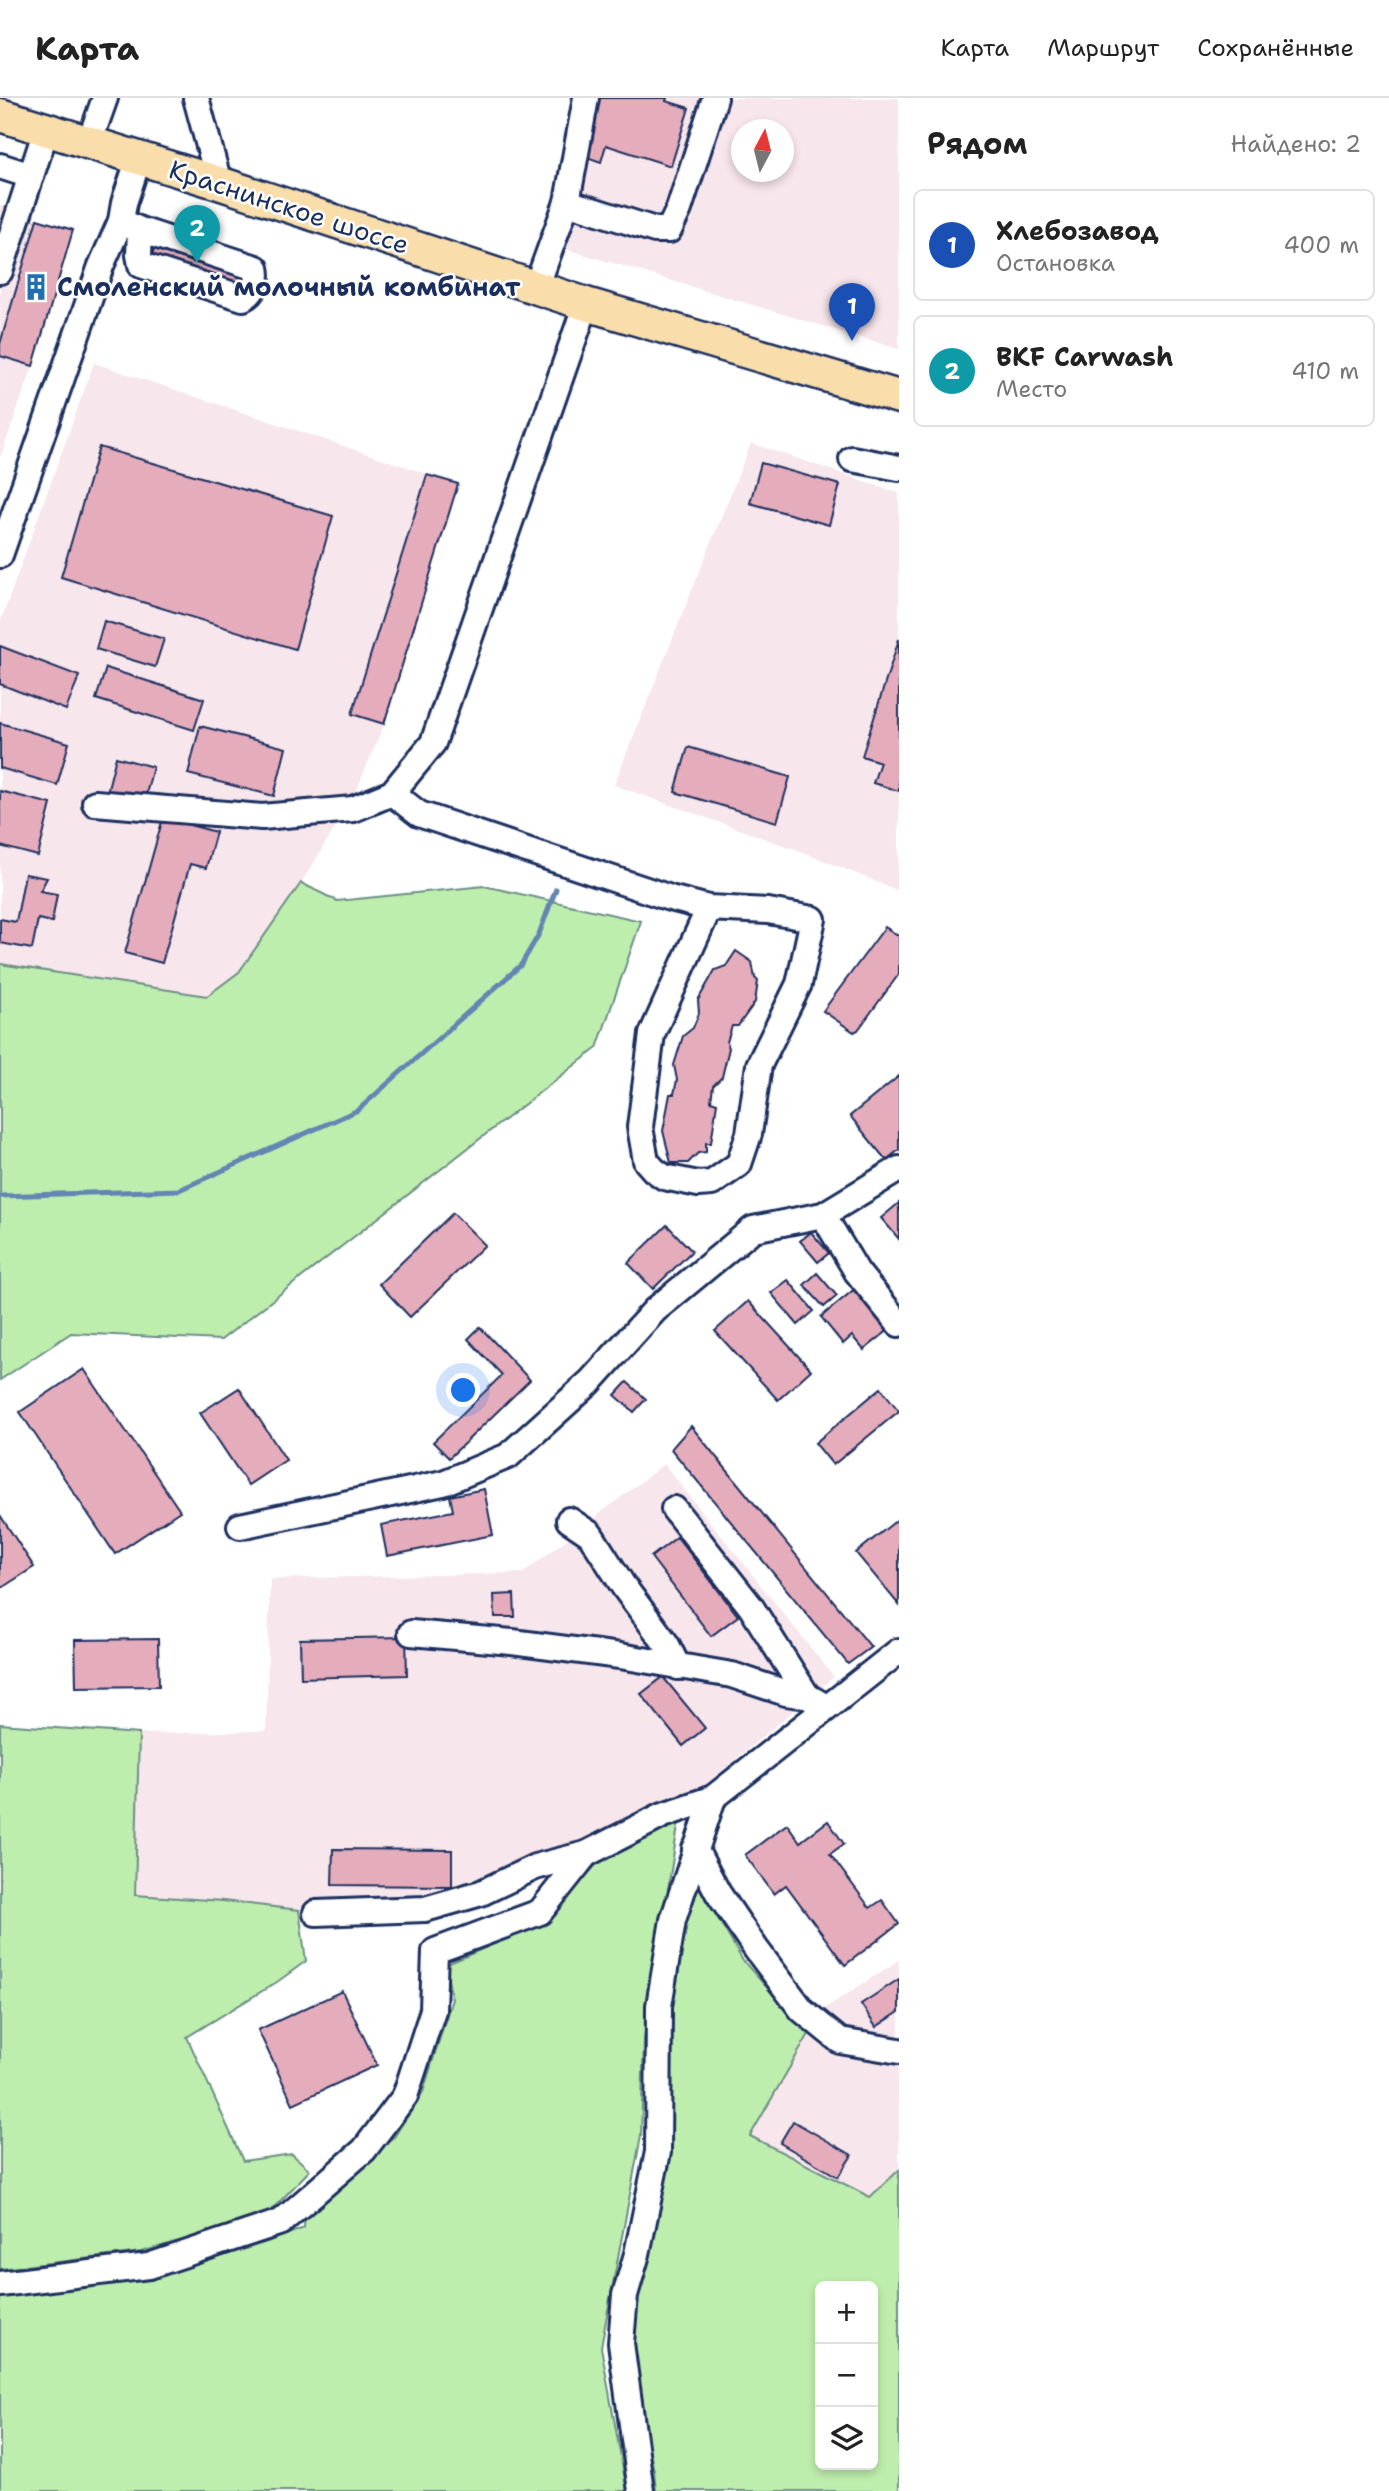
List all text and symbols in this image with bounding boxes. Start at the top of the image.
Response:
text: Карта [35,26,139,71]
text: Карта [941,32,1009,64]
text: Маршрут [1047,32,1159,64]
text: Сохранённые [1197,32,1354,64]
north arrow [731,119,794,182]
text: Рядом [927,123,1027,164]
text: Найдено: 2 [1231,129,1361,159]
street label: Краснинское шоссе [165,151,414,262]
pin: 2 [174,205,220,263]
text: Хлебозавод [996,213,1159,248]
text: 1 [947,230,957,260]
text: 400 m [1283,230,1359,260]
text: Остановка [996,248,1115,278]
place label: Смоленский молочный комбинат [57,269,521,304]
building icon: Смоленский молочный комбинат [21,272,51,302]
pin: 1 [829,283,875,341]
text: BKF Carwash [996,339,1173,374]
text: 2 [944,356,960,386]
text: 410 m [1291,356,1359,386]
text: Место [996,374,1067,404]
your location [446,1373,480,1407]
map controls [815,2281,878,2470]
button: + [815,2281,878,2344]
button: − [815,2344,878,2407]
button: layers [815,2407,878,2470]

